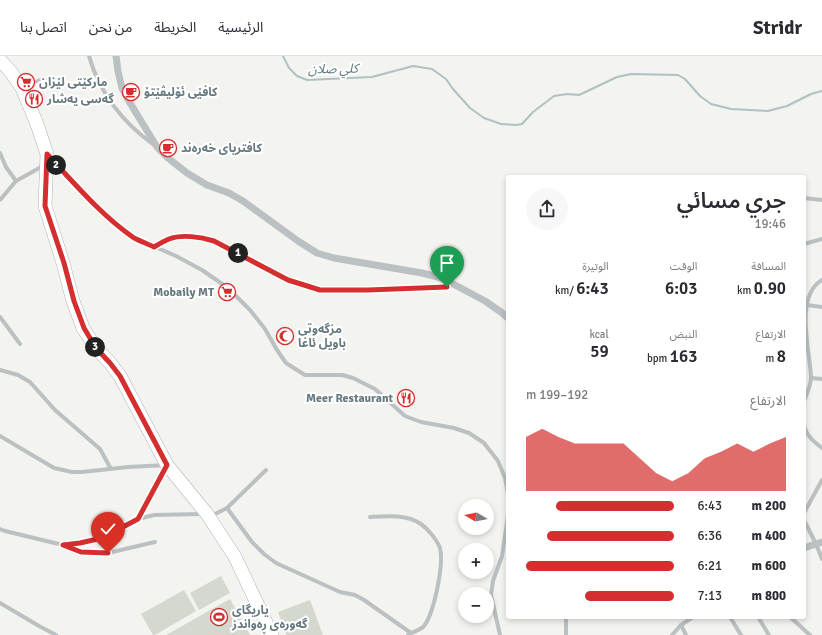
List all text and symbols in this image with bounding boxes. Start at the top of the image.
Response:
text: Stridr [753,16,802,40]
text: اتصل بنا [20,19,67,36]
text: من نحن [89,19,132,36]
text: الخريطة [154,19,196,36]
text: الرئيسية [218,19,263,36]
water label: كلي صلان [308,61,361,79]
supermarket icon: مارکێتی لێزان [16,72,36,92]
place label: مارکێتی لێزان [39,75,107,90]
cafe icon: کافێی ئۆلیڤێتۆ [121,82,141,102]
place label: کافێی ئۆلیڤێتۆ [144,85,218,100]
restaurant icon: گەسی یەشار [24,89,44,109]
place label: گەسی یەشار [46,92,114,107]
cafe icon: کافتریای خەرەند [158,138,178,158]
place label: کافتریای خەرەند [181,141,262,156]
pin: 2 [46,155,66,175]
text: 2 [53,158,59,171]
text: جري مسائي [677,187,786,214]
button: share [526,188,568,230]
text: 19:46 [754,216,786,232]
pin: 1 [228,243,248,263]
text: 1 [235,246,241,259]
pin [430,246,464,287]
icon: arrive [436,252,458,274]
text: الوتيرة [582,260,609,273]
text: الوقت [670,260,697,273]
text: المسافة [751,260,786,273]
text: 6:43 [576,278,609,299]
text: 6:03 [665,278,697,299]
text: 0.90 [754,278,786,299]
supermarket icon: Mobaily MT [217,282,237,302]
text: /km [555,284,576,297]
text: km [737,284,754,297]
place label: Mobaily MT [153,285,215,300]
place label: مزگەوتی باویل ئاغا [298,322,346,351]
mosque icon: مزگەوتی باویل ئاغا [275,326,295,346]
text: kcal [589,328,609,341]
text: النبض [669,328,697,341]
text: الارتفاع [756,328,786,341]
pin: 3 [85,337,105,357]
text: 3 [92,340,98,353]
text: 59 [590,341,609,362]
text: 163 [670,346,697,367]
text: 8 [777,346,786,367]
text: bpm [647,352,670,365]
text: m [766,352,777,365]
text: 192–199 m [526,387,588,403]
restaurant icon: Meer Restaurant [396,388,416,408]
place label: Meer Restaurant [306,391,393,406]
text: الارتفاع [750,393,786,409]
text: 6:43 [697,498,722,514]
text: 200 m [752,498,786,514]
north arrow [458,499,494,535]
map controls [458,499,494,623]
pin [91,512,125,553]
icon: check [97,518,119,540]
text: 6:36 [697,528,722,544]
text: 400 m [752,528,786,544]
button: + [458,543,494,579]
text: 6:21 [697,558,722,574]
text: 600 m [752,558,786,574]
button: − [458,587,494,623]
text: 7:13 [697,588,722,604]
text: 800 m [752,588,786,604]
place label: یاریگای گەورەی ڕەواندز [231,603,308,634]
sports icon: یاریگای گەورەی ڕەواندز [209,607,229,627]

